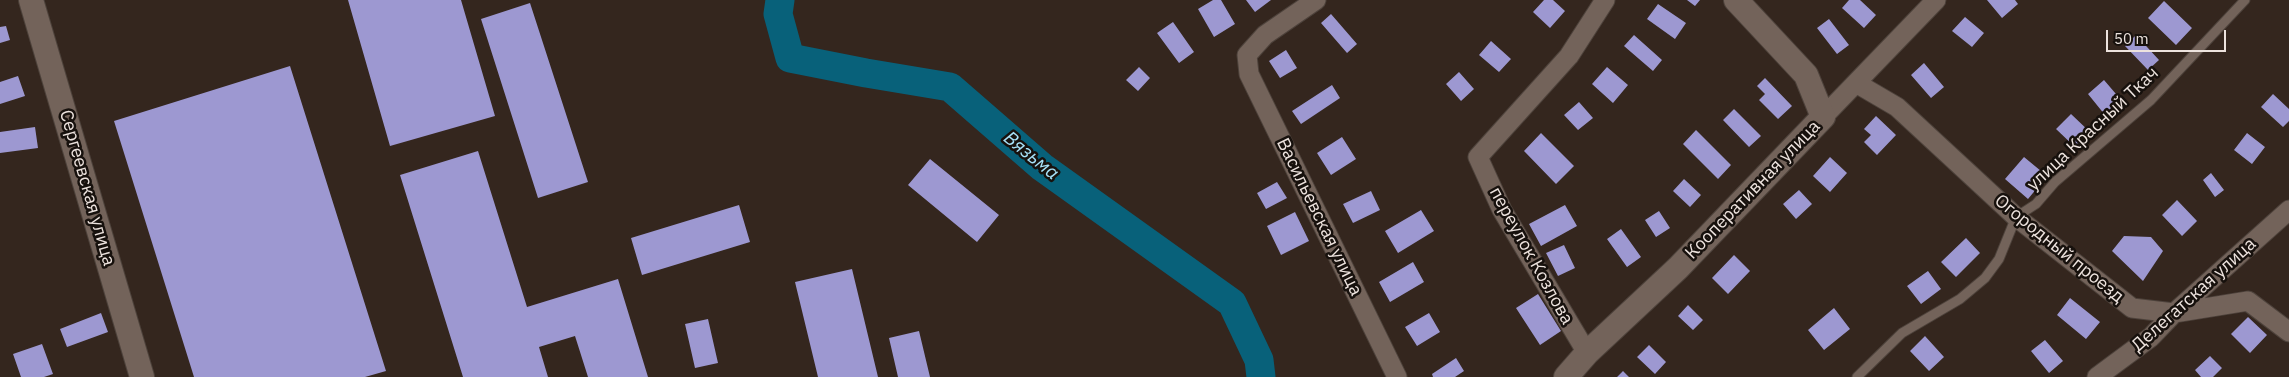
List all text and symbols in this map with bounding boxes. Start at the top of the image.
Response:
scale bar [2109,20,2229,52]
text: 50 m [2114,29,2149,48]
street label: улица Красный Ткач [2023,62,2163,196]
street label: Сергеевская улица [54,108,120,268]
street label: Кооперативная улица [1681,116,1825,264]
water label: Вязьма [999,127,1063,185]
street label: Васильевская улица [1271,135,1367,299]
street label: переулок Козлова [1484,184,1578,328]
street label: Огородный проезд [1990,190,2128,308]
street label: Делегатская улица [2127,233,2261,357]

